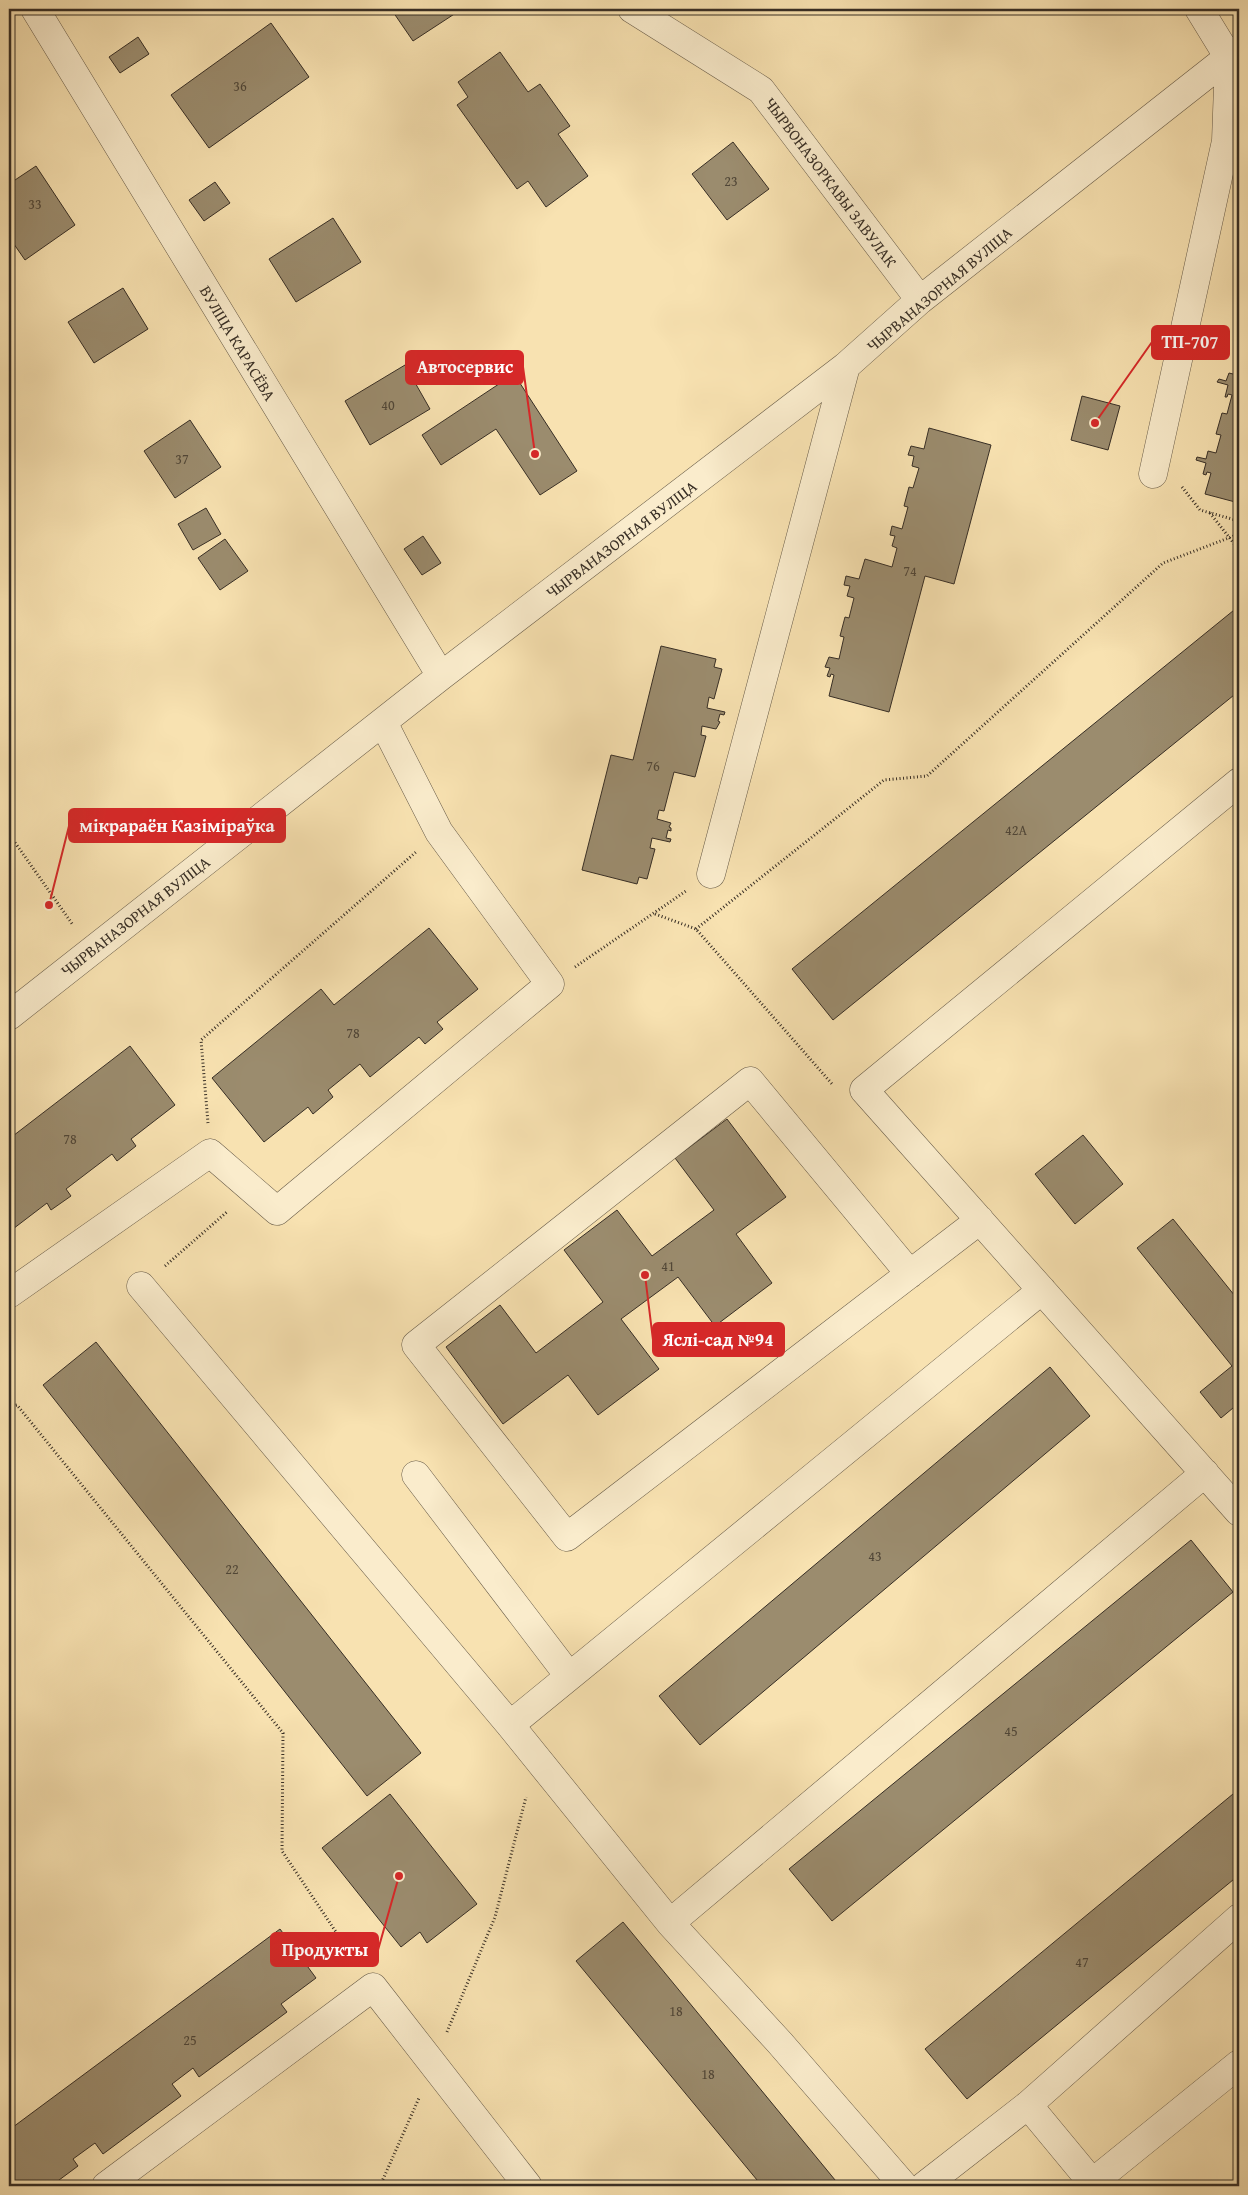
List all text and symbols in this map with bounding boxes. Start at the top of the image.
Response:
house number: 36 [233,76,247,96]
street label: ЧЫРВОНАЗОРКАВЫ ЗАВУЛАК [759,92,903,272]
house number: 23 [724,171,738,191]
house number: 33 [28,194,42,214]
street label: ЧЫРВАНАЗОРНАЯ ВУЛІЦА [861,221,1017,357]
street label: ВУЛІЦА КАРАСЁВА [194,281,282,406]
callout: ТП-707 [1152,326,1229,359]
text: ТП-707 [1161,328,1219,355]
callout: Автосервис [406,351,523,384]
text: Автосервис [417,353,513,380]
house number: 40 [381,395,395,415]
house number: 37 [175,449,189,469]
street label: ЧЫРВАНАЗОРНАЯ ВУЛІЦА [540,474,702,604]
house number: 74 [903,561,917,581]
house number: 76 [646,756,660,776]
callout: мікрараён Казіміраўка [69,809,285,842]
text: мікрараён Казіміраўка [79,812,275,839]
house number: 42А [1005,820,1027,840]
street label: ЧЫРВАНАЗОРНАЯ ВУЛІЦА [55,850,215,982]
house number: 78 [346,1023,360,1043]
house number: 78 [63,1129,77,1149]
house number: 41 [661,1256,675,1276]
callout: Яслі-сад №94 [653,1323,784,1356]
text: Яслі-сад №94 [662,1326,773,1353]
house number: 43 [868,1546,882,1566]
house number: 22 [225,1559,239,1579]
house number: 45 [1004,1721,1018,1741]
callout: Продукты [271,1933,378,1966]
text: Продукты [282,1936,368,1963]
house number: 47 [1075,1952,1089,1972]
house number: 18 [669,2001,683,2021]
house number: 25 [183,2030,197,2050]
house number: 18 [701,2064,715,2084]

